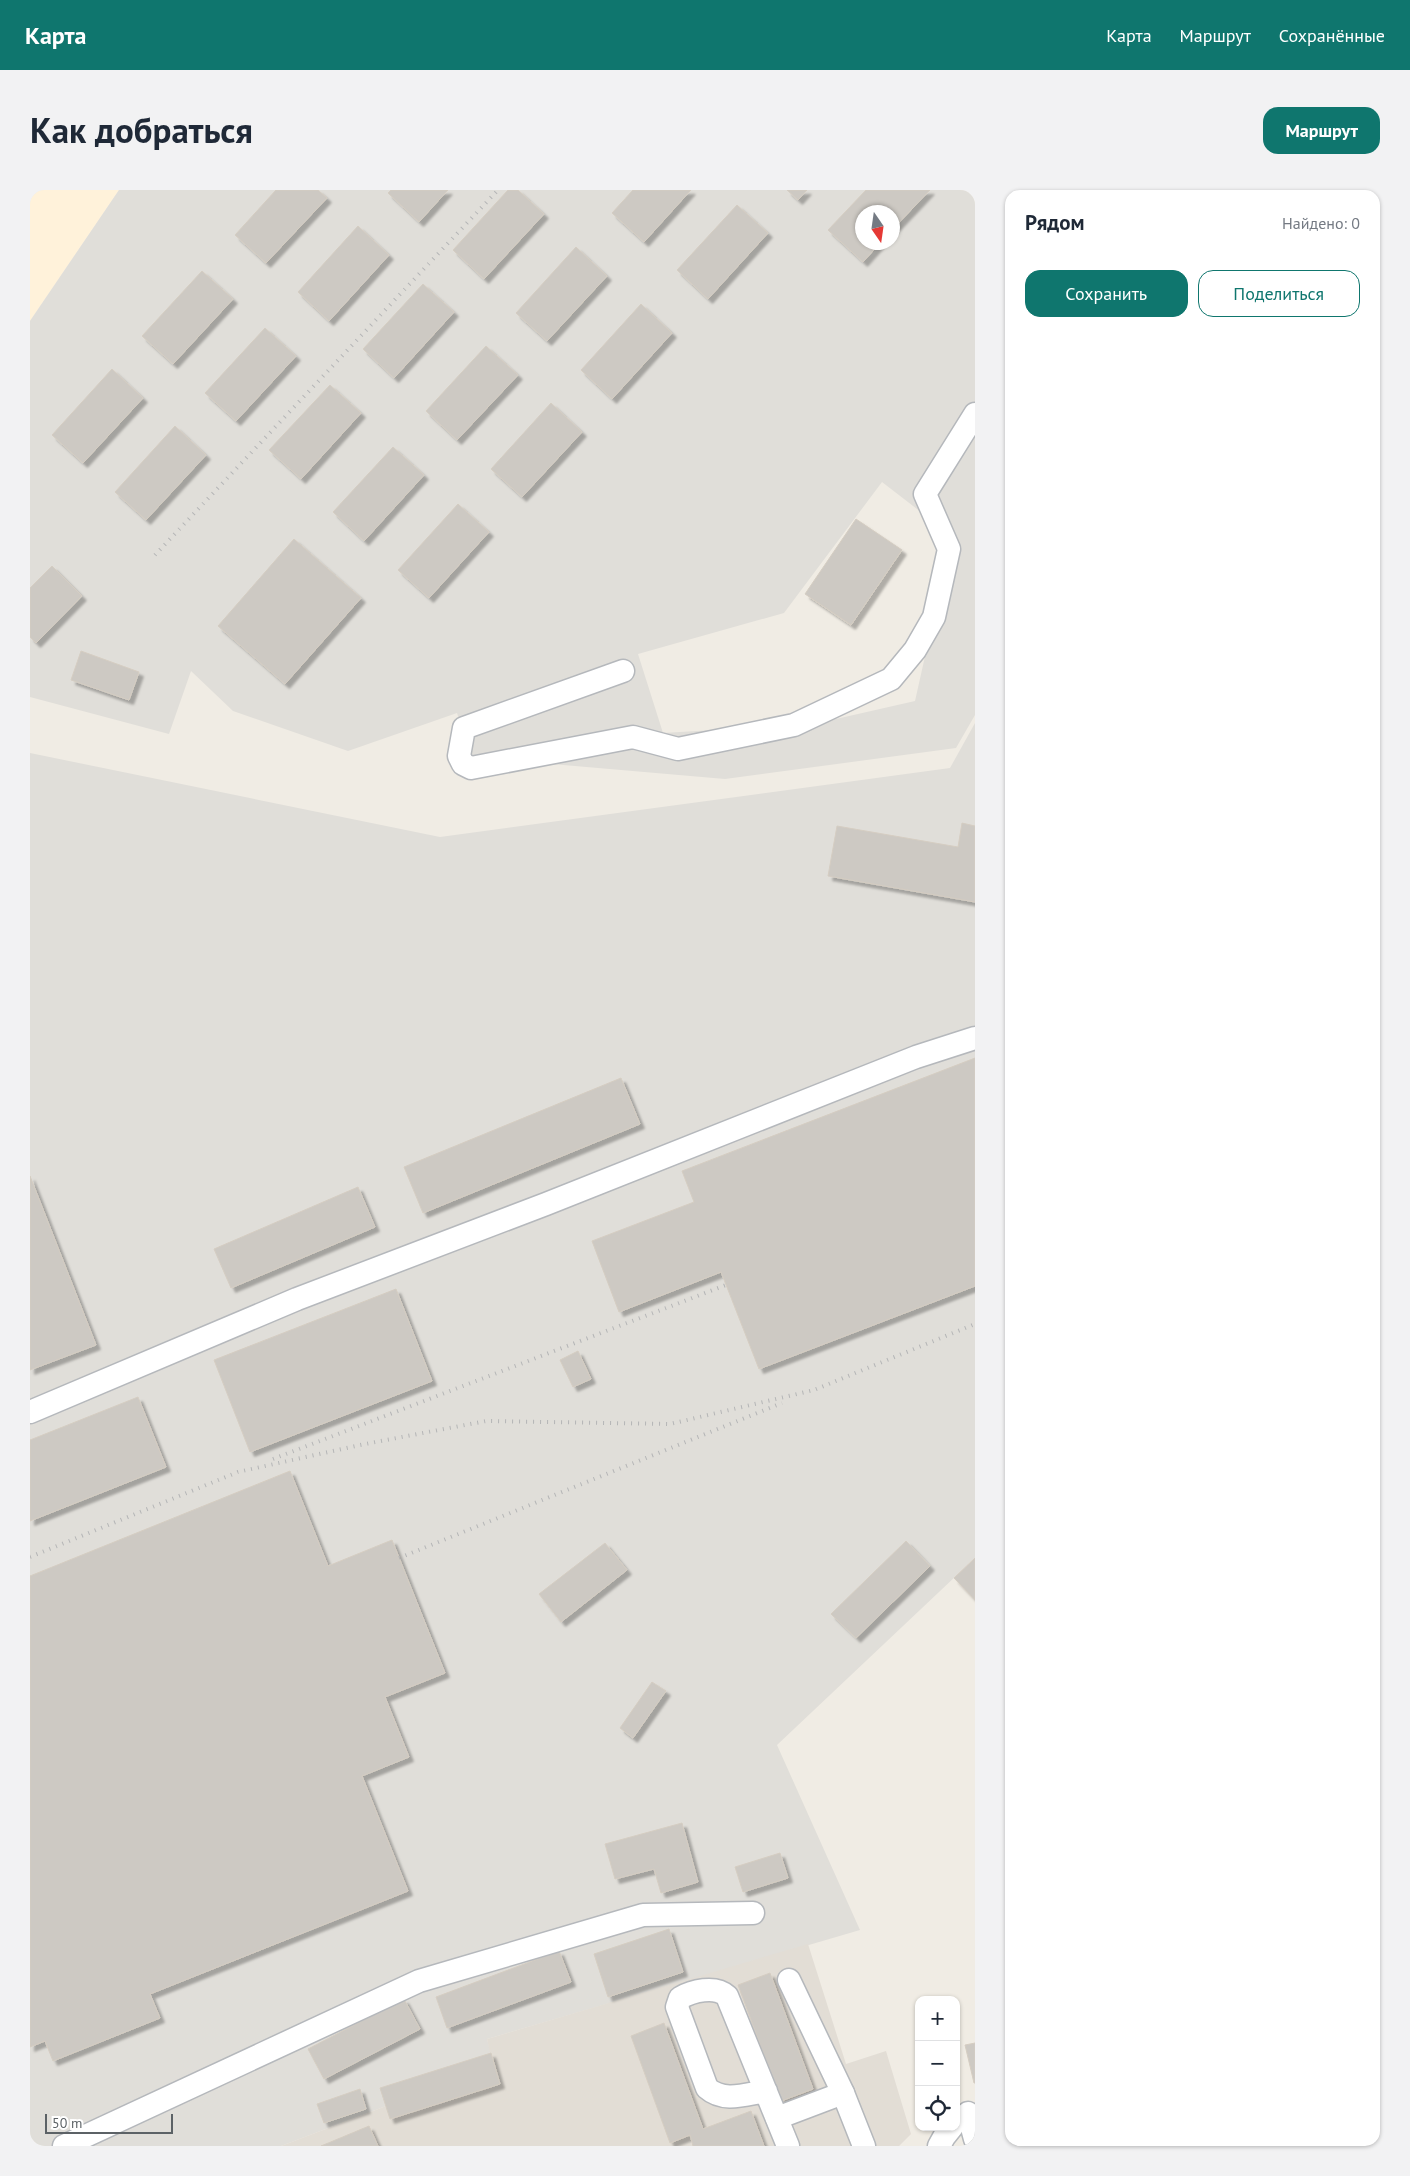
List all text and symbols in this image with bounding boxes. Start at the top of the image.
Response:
text: Карта [25,20,87,51]
text: Карта [1106,24,1152,47]
text: Маршрут [1180,24,1251,47]
text: Сохранённые [1279,24,1385,47]
text: Как добраться [30,107,253,153]
button: Маршрут [1263,107,1380,154]
north arrow [855,205,900,250]
text: Рядом [1025,209,1084,236]
text: Найдено: 0 [1282,213,1360,233]
button: Сохранить [1025,270,1188,317]
button: Поделиться [1198,270,1360,317]
map controls [915,1996,960,2131]
button: + [915,1996,960,2041]
button: − [915,2041,960,2086]
button: locate [915,2086,960,2131]
scale bar [45,2111,172,2134]
text: 50 m [52,2114,82,2132]

